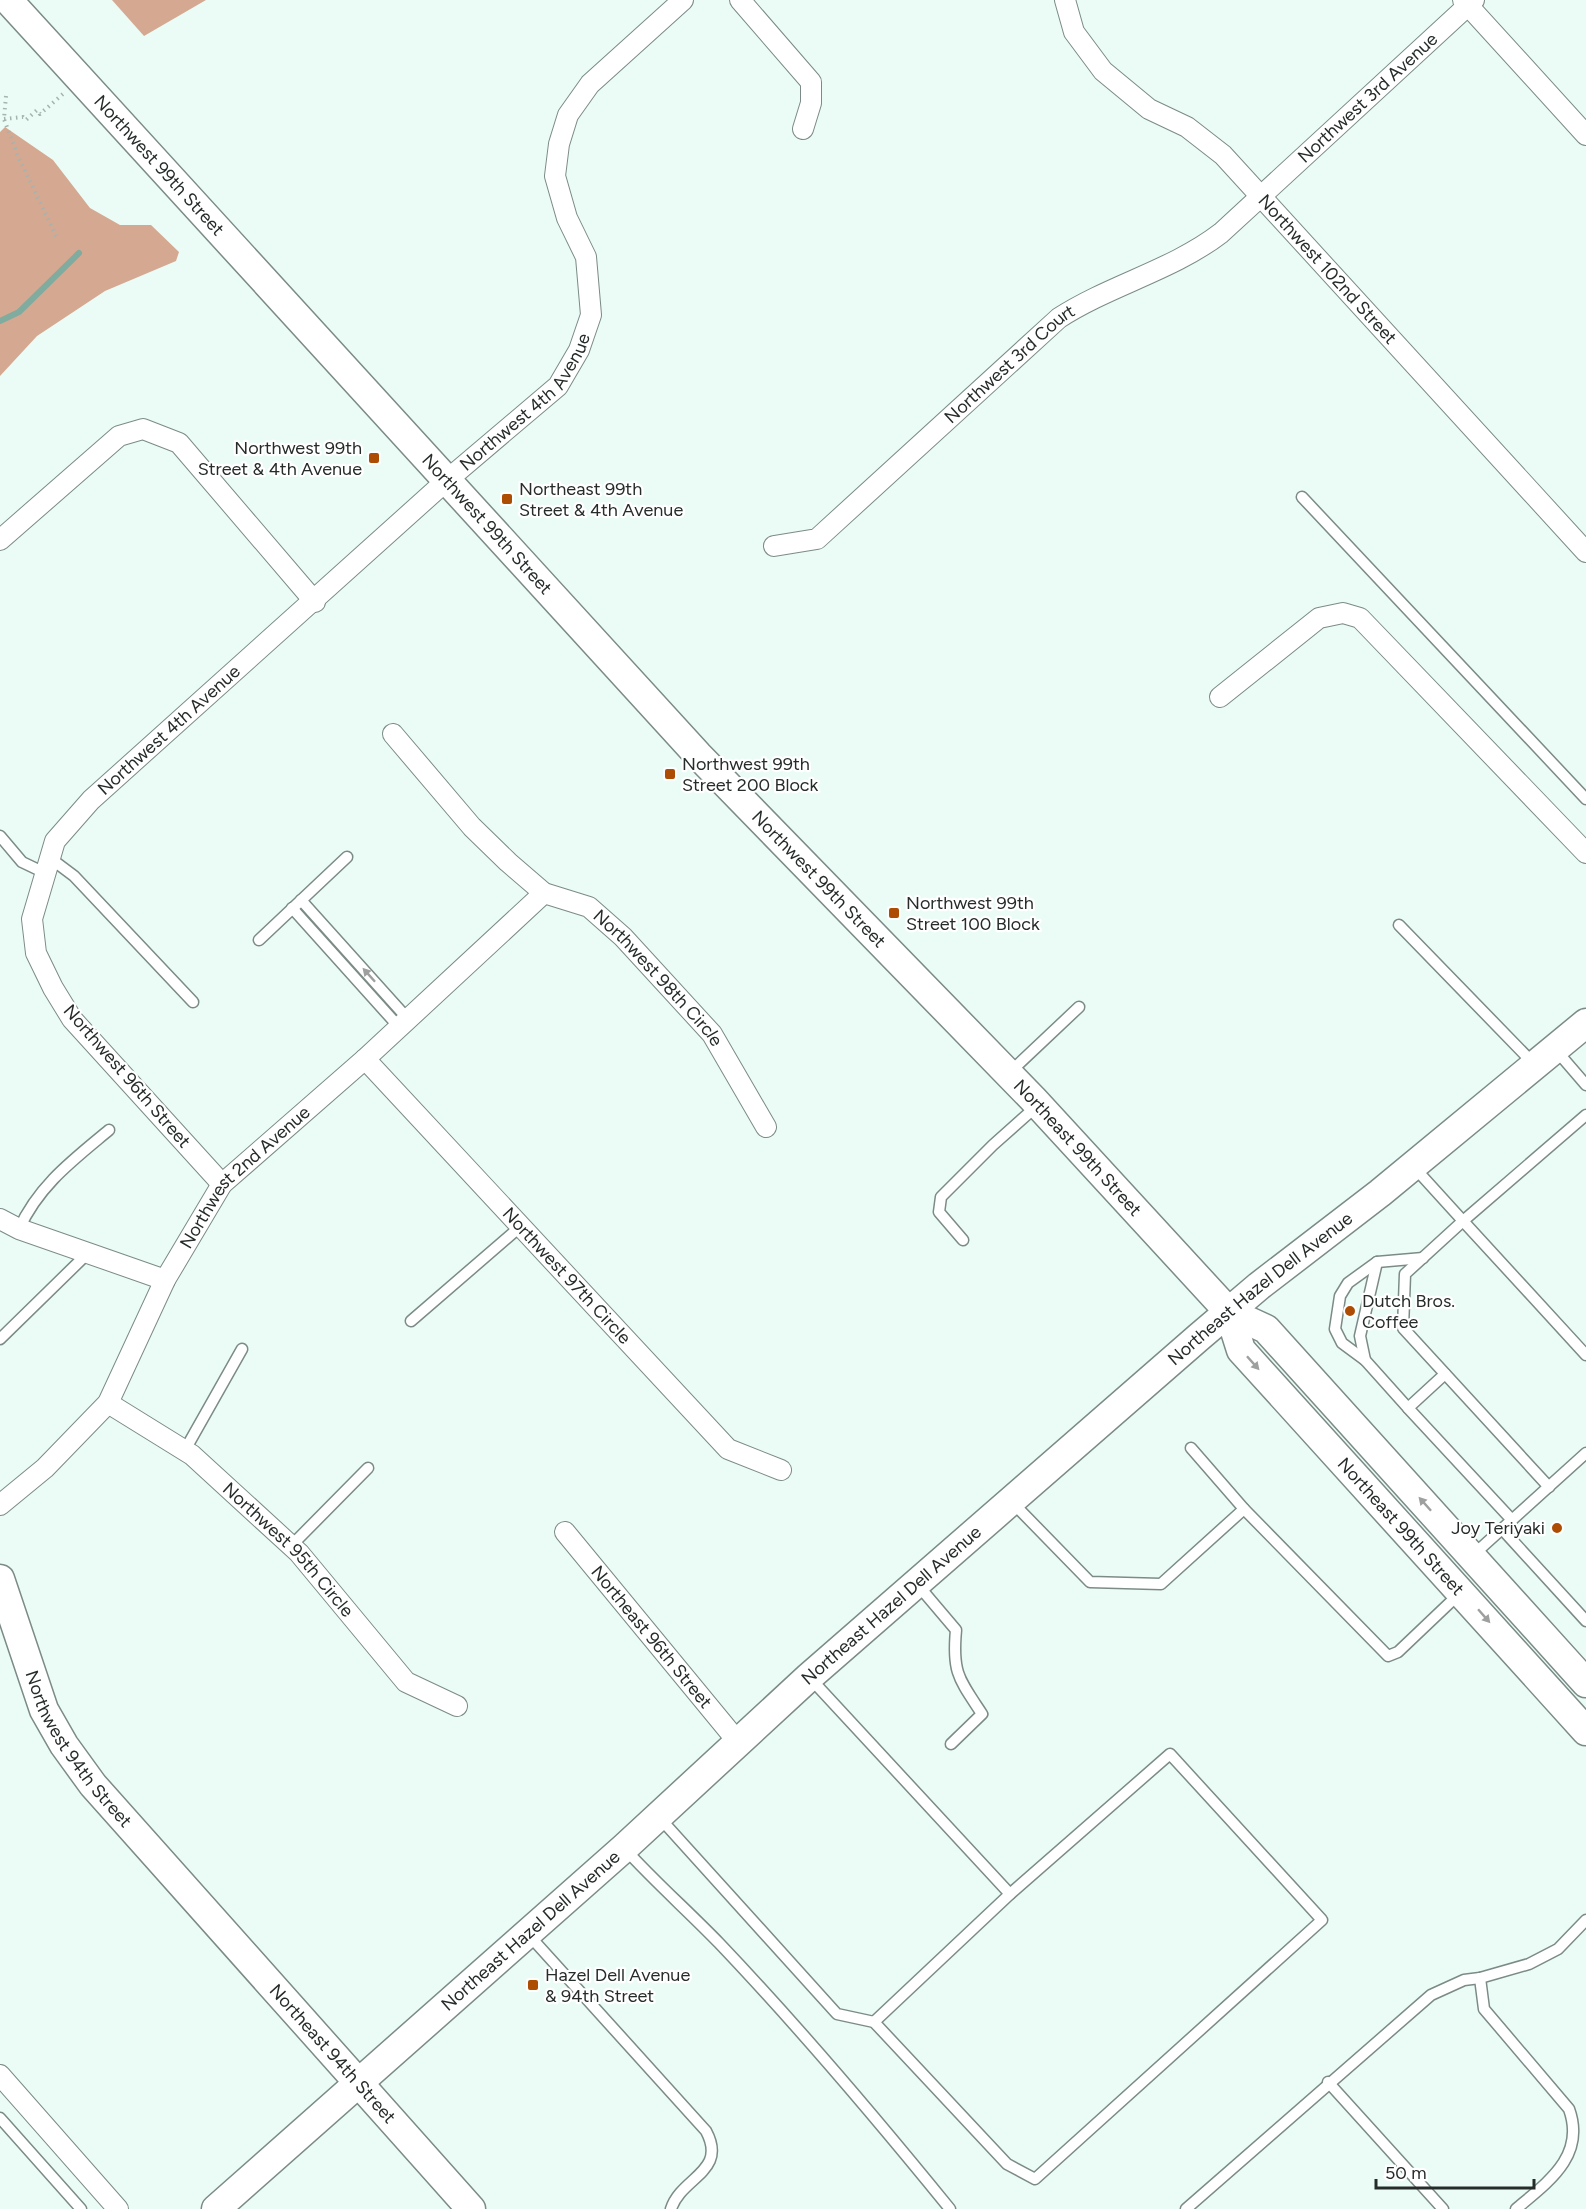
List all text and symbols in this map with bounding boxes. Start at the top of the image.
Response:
street label: Northwest 3rd Avenue [1293,28,1442,168]
street label: Northwest 99th Street [89,90,229,240]
street label: Northwest 102nd Street [1254,190,1402,349]
street label: Northwest 3rd Court [940,300,1079,428]
street label: Northwest 4th Avenue [455,330,595,476]
place label: Northwest 99th Street & 4th Avenue [198,437,362,480]
street label: Northwest 99th Street [417,449,557,599]
marker: Northwest 99th Street & 4th Avenue [367,451,381,465]
place label: Northeast 99th Street & 4th Avenue [519,478,683,521]
marker: Northeast 99th Street & 4th Avenue [500,492,514,506]
street label: Northwest 4th Avenue [93,660,245,800]
place label: Northwest 99th Street 200 Block [682,753,819,796]
marker: Northwest 99th Street 200 Block [663,767,677,781]
street label: Northwest 99th Street [747,806,891,952]
place label: Northwest 99th Street 100 Block [906,892,1040,935]
street label: Northwest 98th Circle [589,905,728,1050]
marker: Northwest 99th Street 100 Block [887,906,901,920]
one-way arrow [362,968,376,983]
street label: Northwest 96th Street [59,1000,195,1152]
street label: Northeast 99th Street [1009,1075,1146,1221]
street label: Northwest 2nd Avenue [175,1101,315,1253]
street label: Northwest 97th Circle [498,1203,636,1349]
street label: Northeast Hazel Dell Avenue [1163,1207,1357,1370]
place label: Dutch Bros. Coffee [1362,1290,1455,1333]
marker: Dutch Bros. Coffee [1343,1304,1357,1318]
one-way arrow [1246,1356,1260,1371]
street label: Northeast 99th Street [1333,1453,1469,1600]
street label: Northwest 95th Circle [218,1478,358,1622]
one-way arrow [1418,1497,1432,1512]
place label: Joy Teriyaki [1451,1517,1545,1539]
street label: Northeast Hazel Dell Avenue [797,1521,986,1689]
marker: Joy Teriyaki [1550,1521,1564,1535]
street label: Northeast 96th Street [586,1561,717,1713]
one-way arrow [1477,1608,1490,1623]
street label: Northwest 94th Street [20,1668,137,1832]
street label: Northeast Hazel Dell Avenue [437,1846,625,2016]
place label: Hazel Dell Avenue & 94th Street [545,1964,690,2007]
marker: Hazel Dell Avenue & 94th Street [526,1978,540,1992]
street label: Northeast 94th Street [265,1980,401,2128]
scale bar [1376,2152,1534,2190]
text: 50 m [1385,2162,1427,2184]

